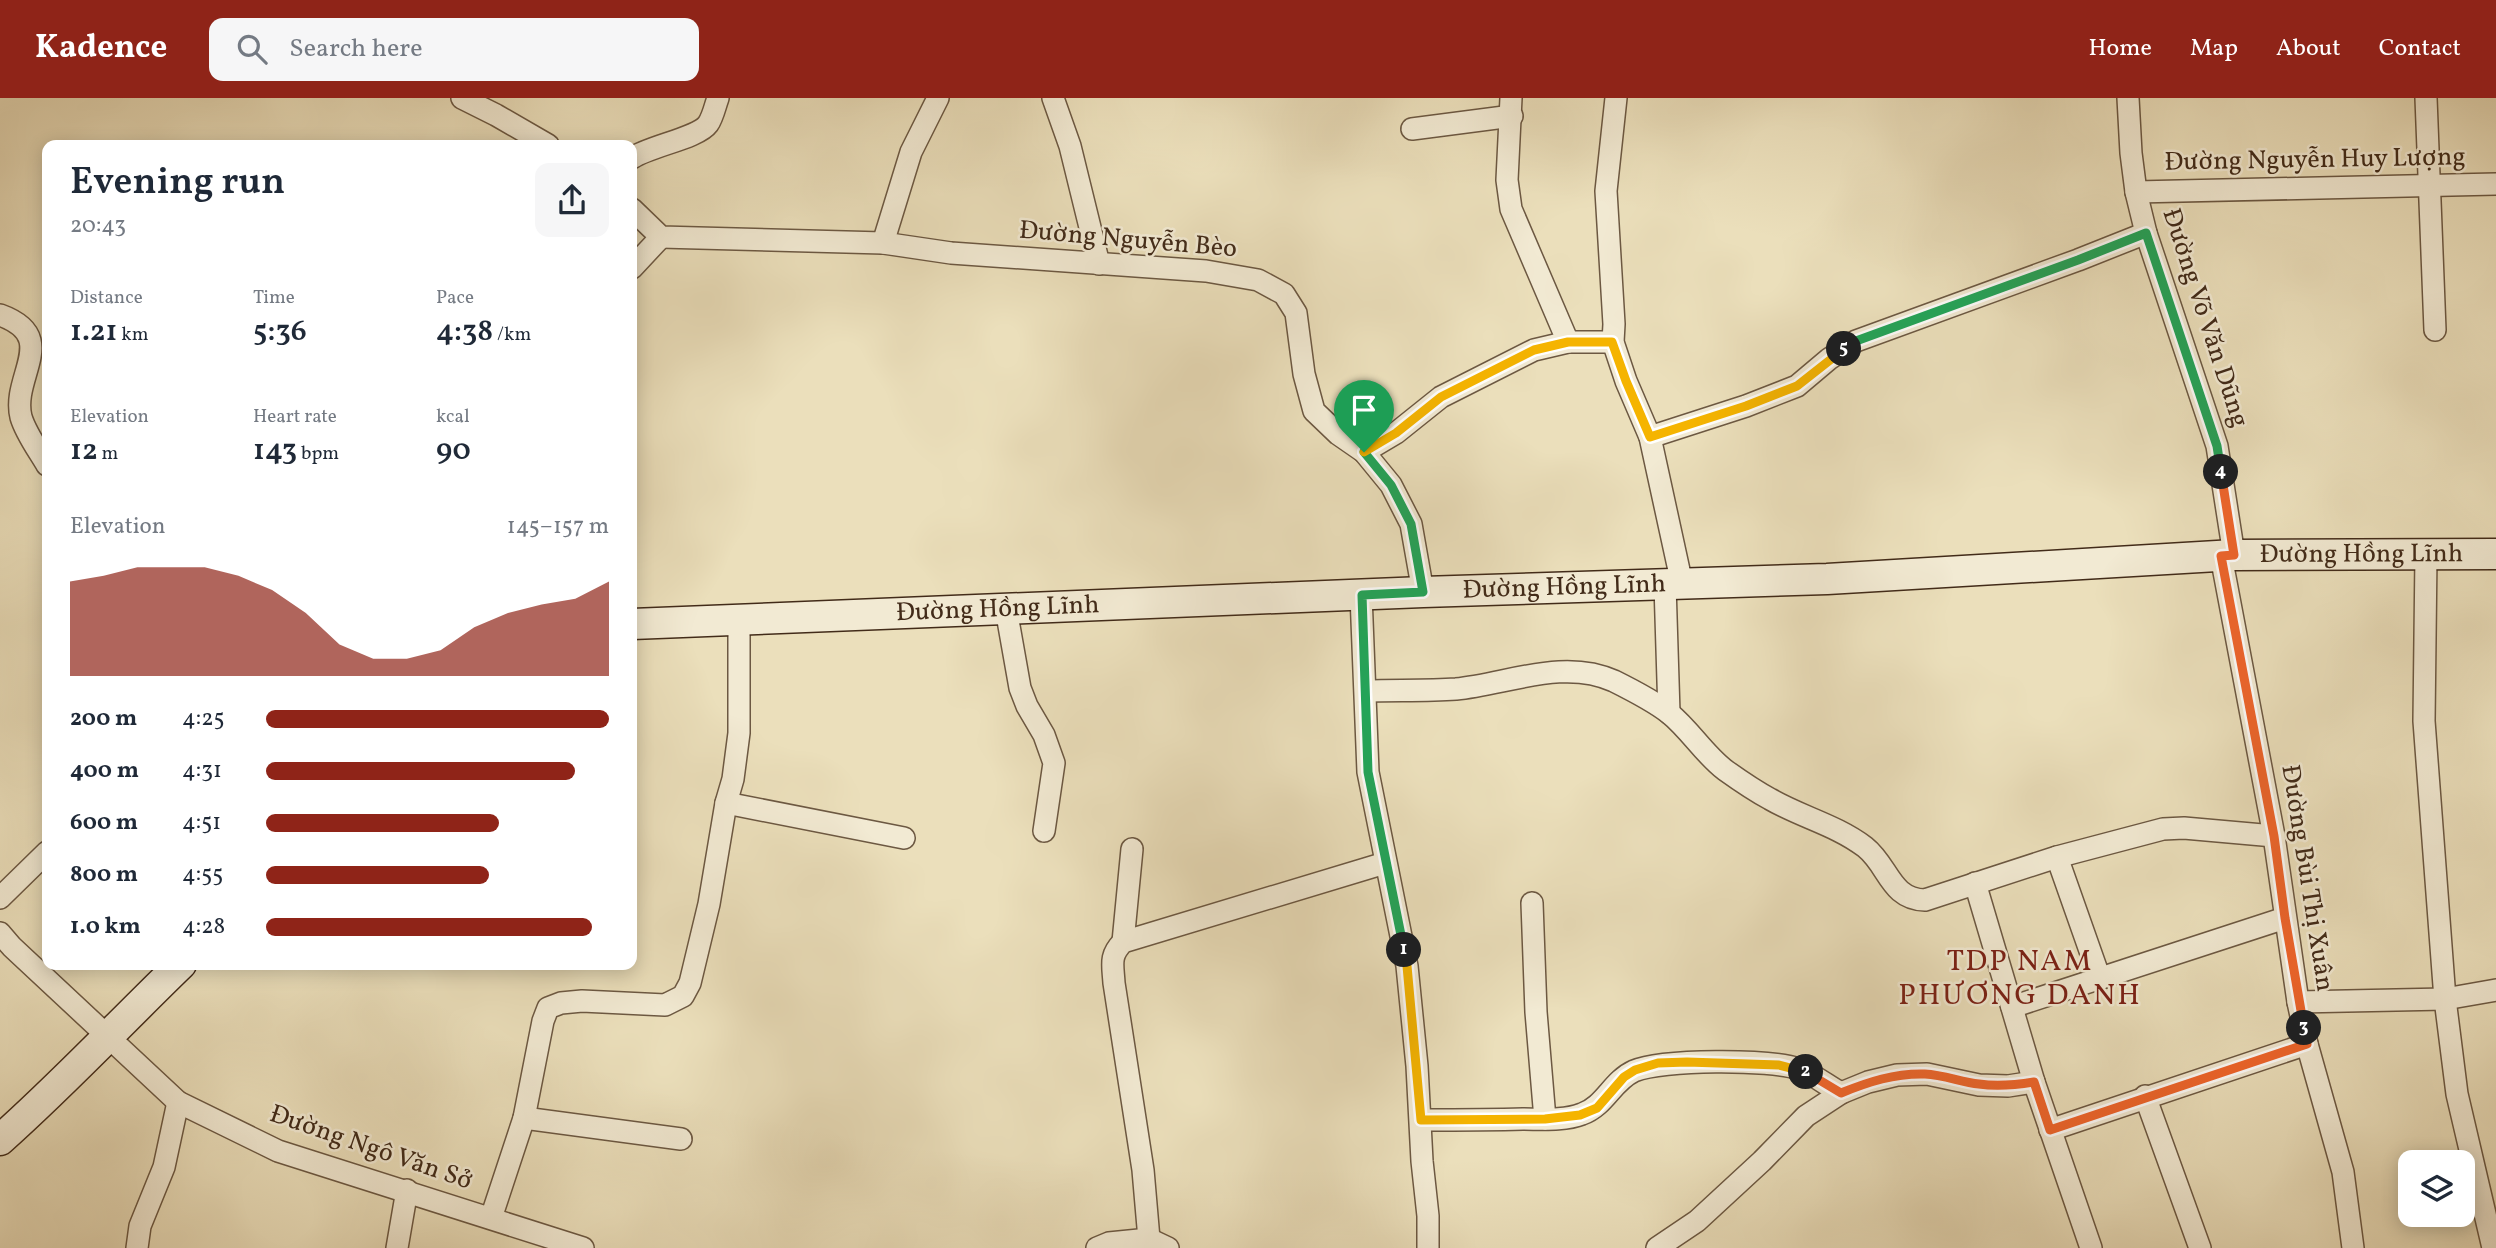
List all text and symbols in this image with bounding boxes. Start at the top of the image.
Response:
search box [209,18,699,81]
text: Kadence [35,26,167,72]
icon: search [233,30,271,68]
text: Search here [289,31,423,67]
text: Home [2088,32,2152,66]
text: Map [2190,32,2238,66]
text: About [2276,32,2341,66]
text: Contact [2379,32,2461,66]
street label: Đường Nguyễn Huy Lượng [2164,139,2466,181]
text: Evening run [70,157,285,210]
button: share [535,163,609,237]
street label: Đường Võ Văn Dũng [2153,204,2257,432]
text: 20:43 [70,210,126,242]
street label: Đường Nguyễn Bèo [1018,213,1238,267]
text: Distance [70,285,143,311]
text: Time [253,285,295,311]
text: Pace [436,285,474,311]
text: 1.21 [70,311,118,353]
text: 5:36 [253,311,307,353]
text: 4:38 [436,311,493,353]
text: km [118,322,148,348]
text: /km [493,322,531,348]
pin: 5 [1826,331,1862,366]
text: 5 [1839,335,1848,361]
pin [1334,380,1394,452]
icon: arrive [1345,391,1383,429]
text: Elevation [70,404,149,430]
text: Heart rate [253,404,337,430]
text: kcal [436,404,470,430]
text: 12 [70,430,98,472]
text: 143 [253,430,297,472]
text: 90 [436,430,471,472]
text: m [98,441,118,467]
text: bpm [297,441,339,467]
pin: 4 [2204,454,2238,490]
text: 4 [2215,458,2226,484]
text: Elevation [70,511,166,543]
text: 145–157 m [507,511,609,543]
street label: Đường Hồng Lĩnh [2260,536,2463,573]
street label: Đường Hồng Lĩnh [1462,566,1667,609]
street label: Đường Hồng Lĩnh [895,587,1100,631]
text: 200 m [70,703,137,735]
text: 4:25 [182,703,225,735]
text: 400 m [70,755,139,787]
text: 4:31 [182,755,222,787]
street label: Đường Bùi Thị Xuân [2271,762,2343,994]
text: 600 m [70,807,138,839]
text: 4:51 [182,807,221,839]
text: 800 m [70,859,138,891]
text: 4:55 [182,859,223,891]
text: 1.0 km [70,911,141,943]
text: 4:28 [182,911,225,943]
pin: 1 [1386,932,1422,968]
text: 1 [1400,936,1407,962]
district label: TDP NAM PHƯƠNG DANH [1898,941,2142,1017]
pin: 3 [2286,1010,2322,1046]
text: 3 [2299,1014,2308,1040]
pin: 2 [1788,1054,1824,1090]
text: 2 [1801,1058,1810,1084]
street label: Đường Ngô Văn Sở [265,1096,477,1200]
map controls [2398,1150,2475,1227]
button: layers [2398,1150,2475,1227]

